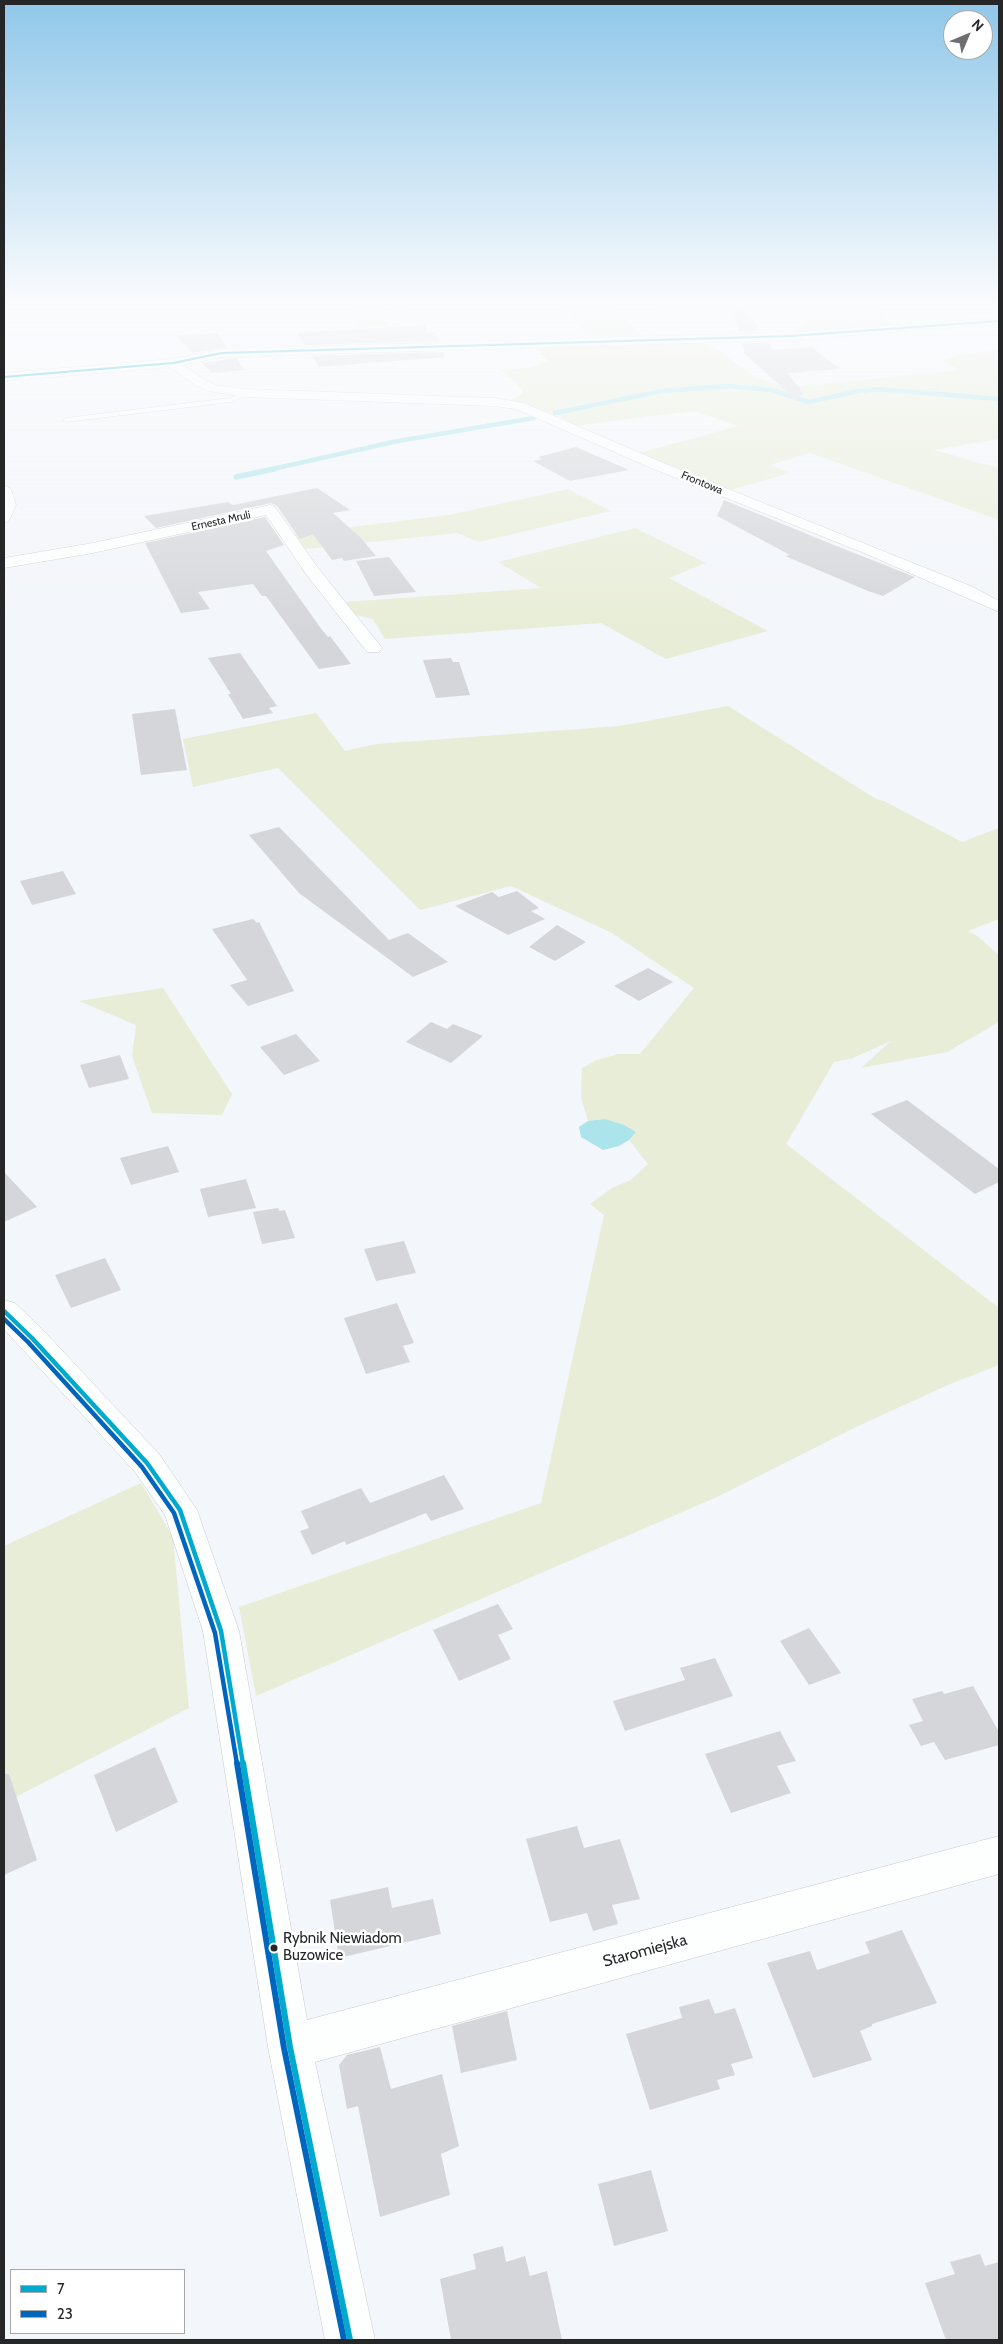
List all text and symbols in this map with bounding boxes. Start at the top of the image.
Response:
north arrow [943,10,993,60]
text: N [968,15,988,35]
street label: Frontowa [679,469,725,497]
street label: Ernesta Mruli [190,508,252,534]
place label: Rybnik Niewiadom Buzowice [283,1930,402,1965]
street label: Staromiejska [601,1931,689,1971]
marker: Rybnik Niewiadom Buzowice [269,1943,279,1953]
legend [10,2269,185,2334]
text: 7 [57,2280,65,2298]
text: 23 [57,2305,73,2323]

